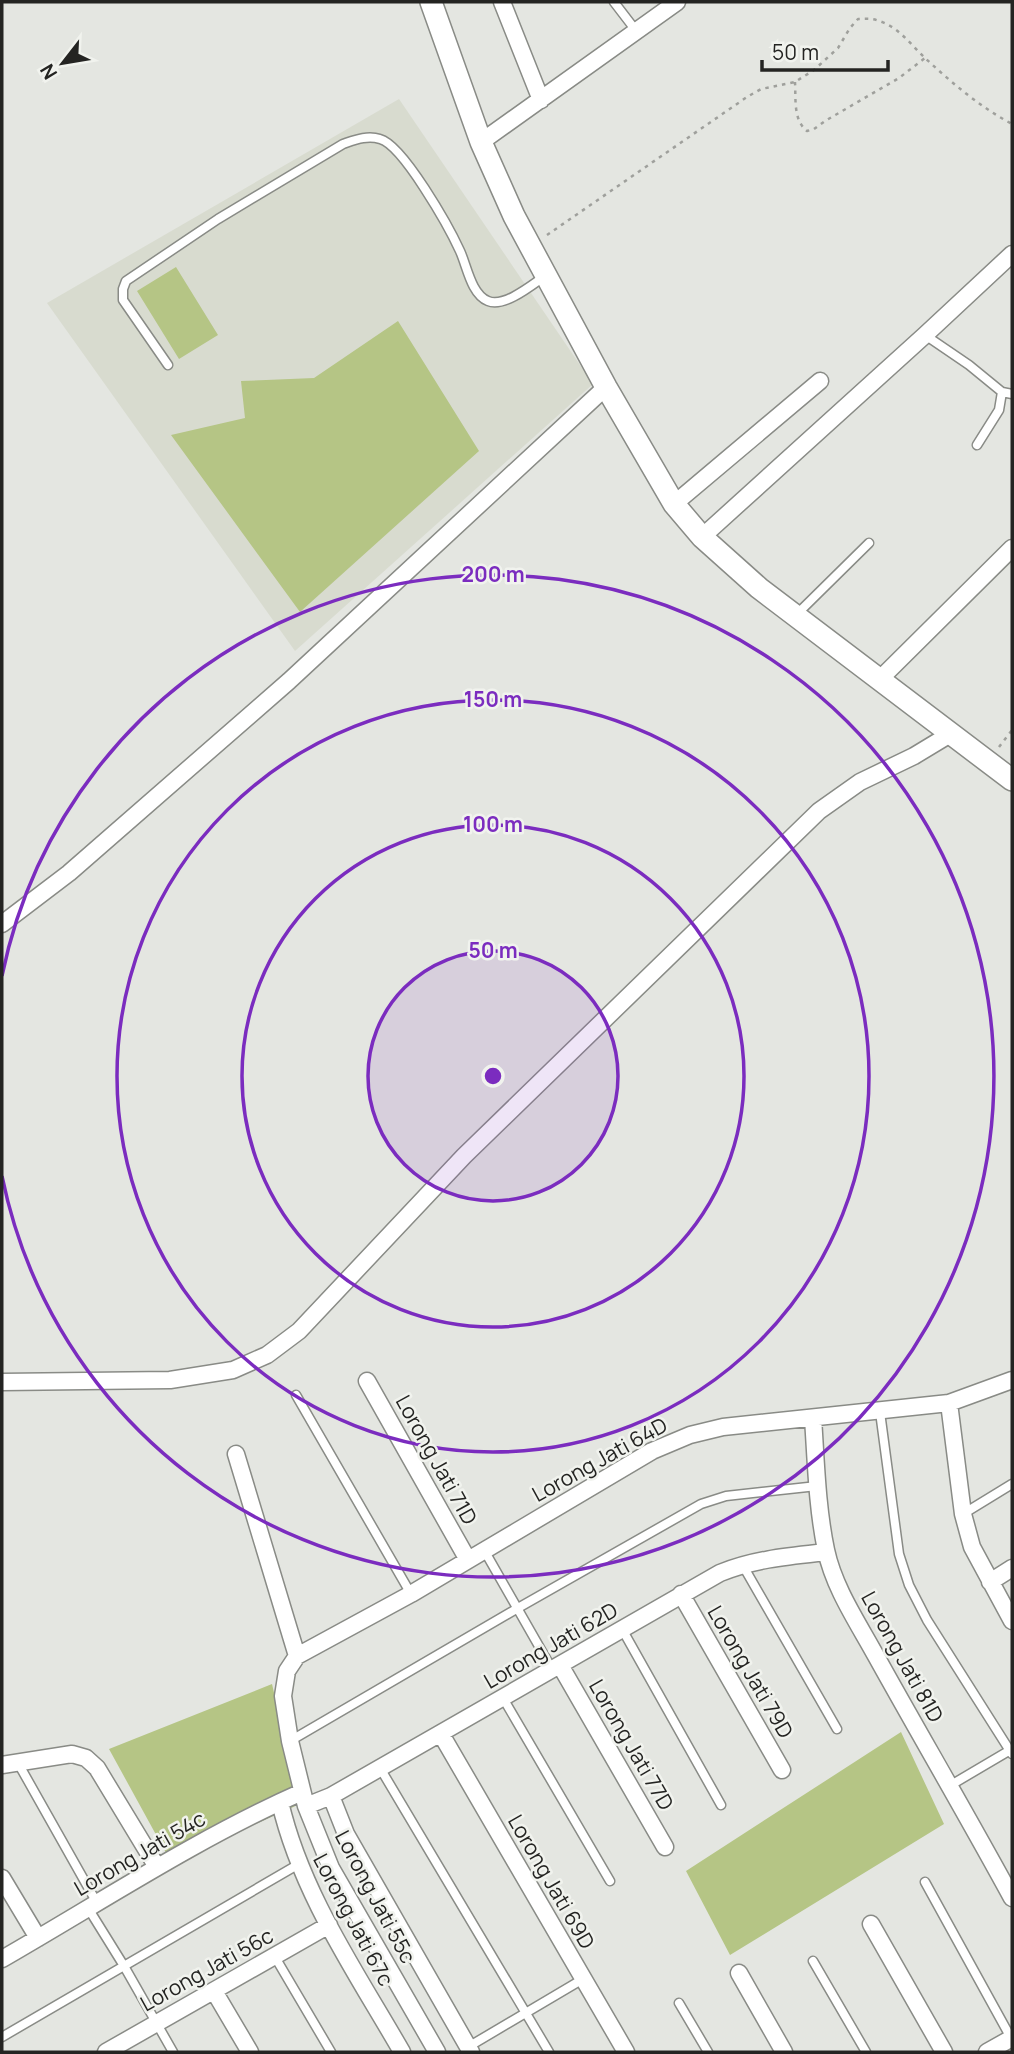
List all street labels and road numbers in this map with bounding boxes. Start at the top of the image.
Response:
street label: Lorong Jati 71D [390,1390,484,1529]
street label: Lorong Jati 64D [527,1410,672,1508]
street label: Lorong Jati 81D [855,1586,950,1727]
street label: Lorong Jati 62D [479,1595,622,1695]
street label: Lorong Jati 79D [702,1600,800,1743]
street label: Lorong Jati 77D [583,1674,681,1815]
street label: Lorong Jati 54c [69,1804,210,1902]
street label: Lorong Jati 69D [502,1809,602,1954]
street label: Lorong Jati 55c [329,1825,423,1968]
street label: Lorong Jati 67c [307,1848,401,1991]
street label: Lorong Jati 56c [135,1921,278,2017]

